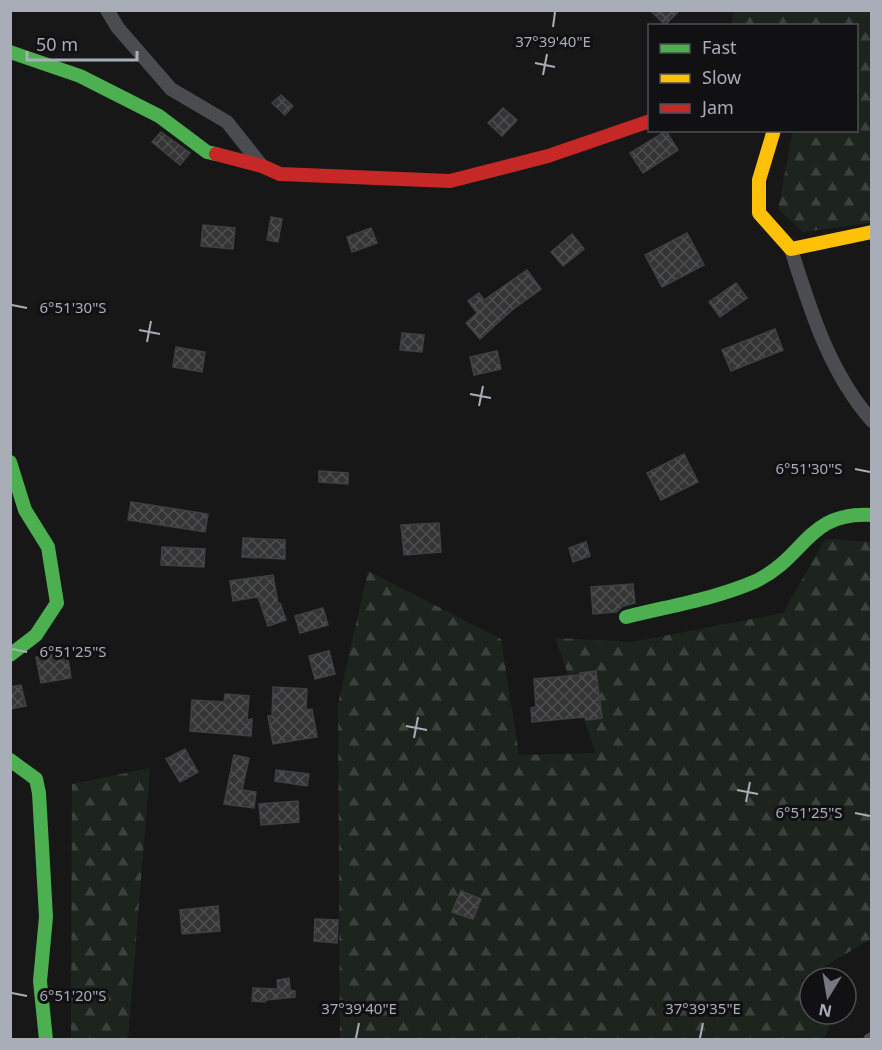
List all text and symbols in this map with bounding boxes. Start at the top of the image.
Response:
scale bar [27,24,136,62]
legend [648,24,858,132]
text: 37°39'40"E [515,31,591,51]
text: 50 m [36,32,78,56]
text: Fast [702,35,737,59]
text: Slow [702,65,741,89]
text: Jam [700,95,734,119]
text: 6°51'30"S [39,297,107,317]
text: 6°51'30"S [775,458,843,478]
text: 6°51'25"S [39,641,107,661]
text: 6°51'25"S [775,802,843,822]
north arrow [798,966,858,1026]
text: 6°51'20"S [39,985,107,1005]
text: 37°39'40"E [321,998,397,1018]
text: 37°39'35"E [665,998,741,1018]
text: N [817,999,834,1023]

